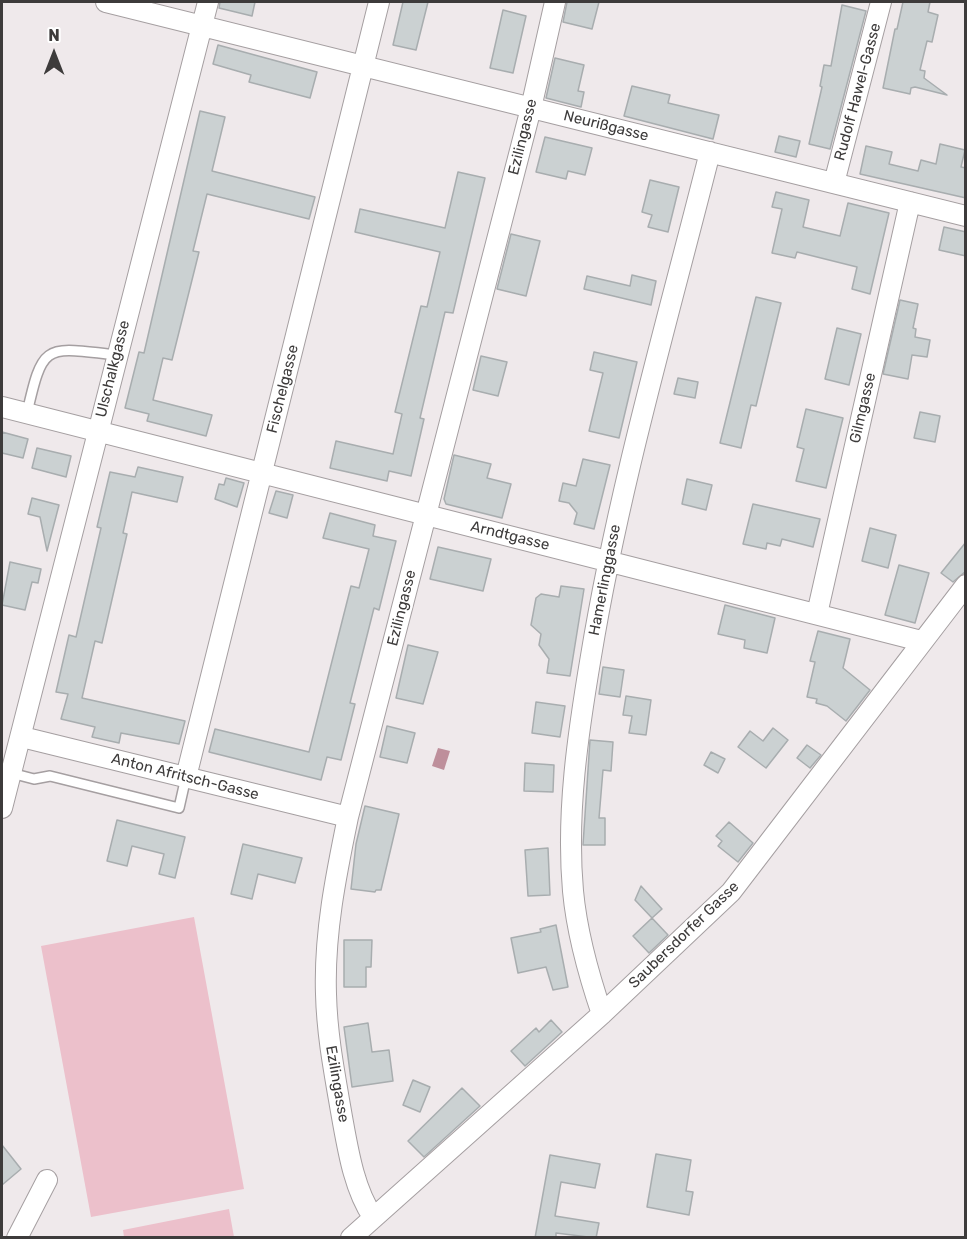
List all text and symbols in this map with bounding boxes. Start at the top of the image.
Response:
street label: Rudolf Hawel-Gasse [831,21,885,163]
north arrow [24,24,84,84]
text: N [48,26,60,45]
street label: Ezilingasse [505,97,541,177]
street label: Neurißgasse [562,107,650,145]
street label: Ulschalkgasse [92,319,134,419]
street label: Fischelgasse [263,343,303,435]
street label: Gilmgasse [846,371,880,445]
street label: Arndtgasse [469,518,551,554]
street label: Hamerlinggasse [585,523,625,637]
street label: Ezilingasse [384,568,420,648]
street label: Anton Afritsch-Gasse [109,750,261,804]
street label: Saubersdorfer Gasse [625,878,743,992]
street label: Ezilingasse [321,1044,353,1124]

